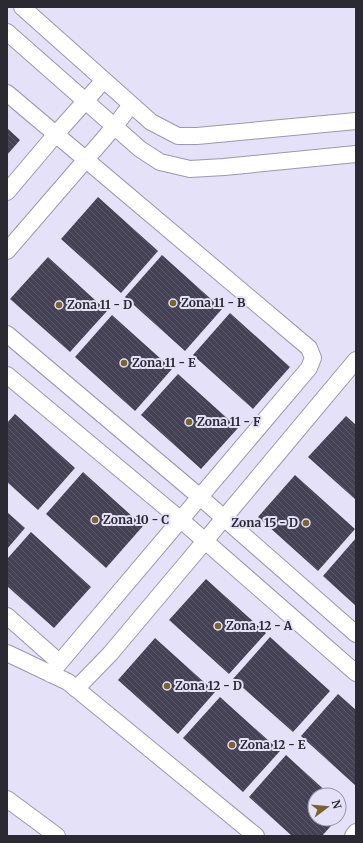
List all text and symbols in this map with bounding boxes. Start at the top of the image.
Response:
place label: Zona 11 - B [181,295,246,310]
place label: Zona 11 - D [67,297,132,312]
marker: Zona 11 - B [168,298,178,308]
marker: Zona 11 - D [54,300,64,310]
place label: Zona 11 - E [132,355,196,370]
marker: Zona 11 - E [119,358,129,368]
place label: Zona 11 - F [197,414,261,429]
marker: Zona 11 - F [184,417,194,427]
place label: Zona 10 - C [103,512,169,527]
marker: Zona 10 - C [90,515,100,525]
place label: Zona 15 - D [231,515,298,530]
marker: Zona 15 - D [301,518,311,528]
place label: Zona 12 - A [226,618,293,633]
marker: Zona 12 - A [213,621,223,631]
place label: Zona 12 - D [175,678,242,693]
marker: Zona 12 - D [162,681,172,691]
place label: Zona 12 - E [240,737,306,752]
marker: Zona 12 - E [227,740,237,750]
north arrow [307,787,347,827]
text: N [329,798,345,811]

